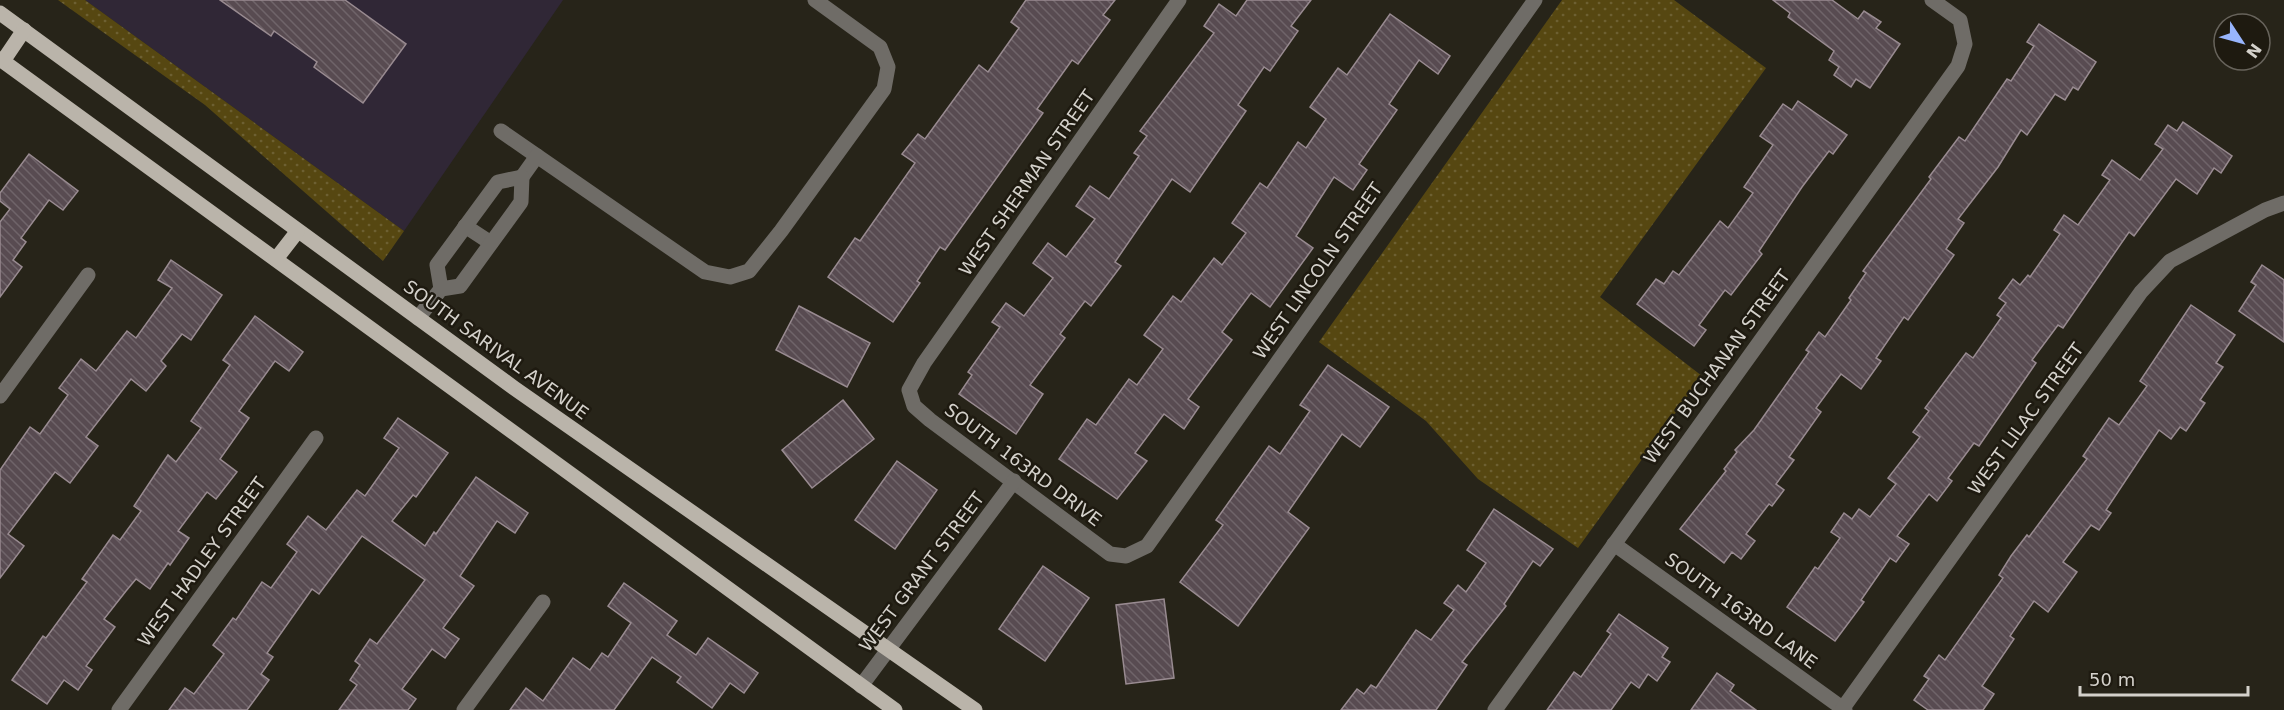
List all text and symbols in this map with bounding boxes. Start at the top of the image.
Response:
north arrow [2212,12,2272,72]
text: N [2242,40,2265,62]
street label: WEST SHERMAN STREET [954,85,1099,280]
street label: WEST LINCOLN STREET [1249,178,1387,363]
street label: WEST BUCHANAN STREET [1639,265,1795,468]
street label: SOUTH SARIVAL AVENUE [400,276,593,424]
street label: WEST LILAC STREET [1964,338,2088,499]
street label: SOUTH 163RD DRIVE [941,399,1106,530]
street label: WEST HADLEY STREET [133,472,271,650]
street label: WEST GRANT STREET [855,487,989,656]
street label: SOUTH 163RD LANE [1661,548,1822,673]
scale bar [2080,659,2248,697]
text: 50 m [2089,669,2135,690]

